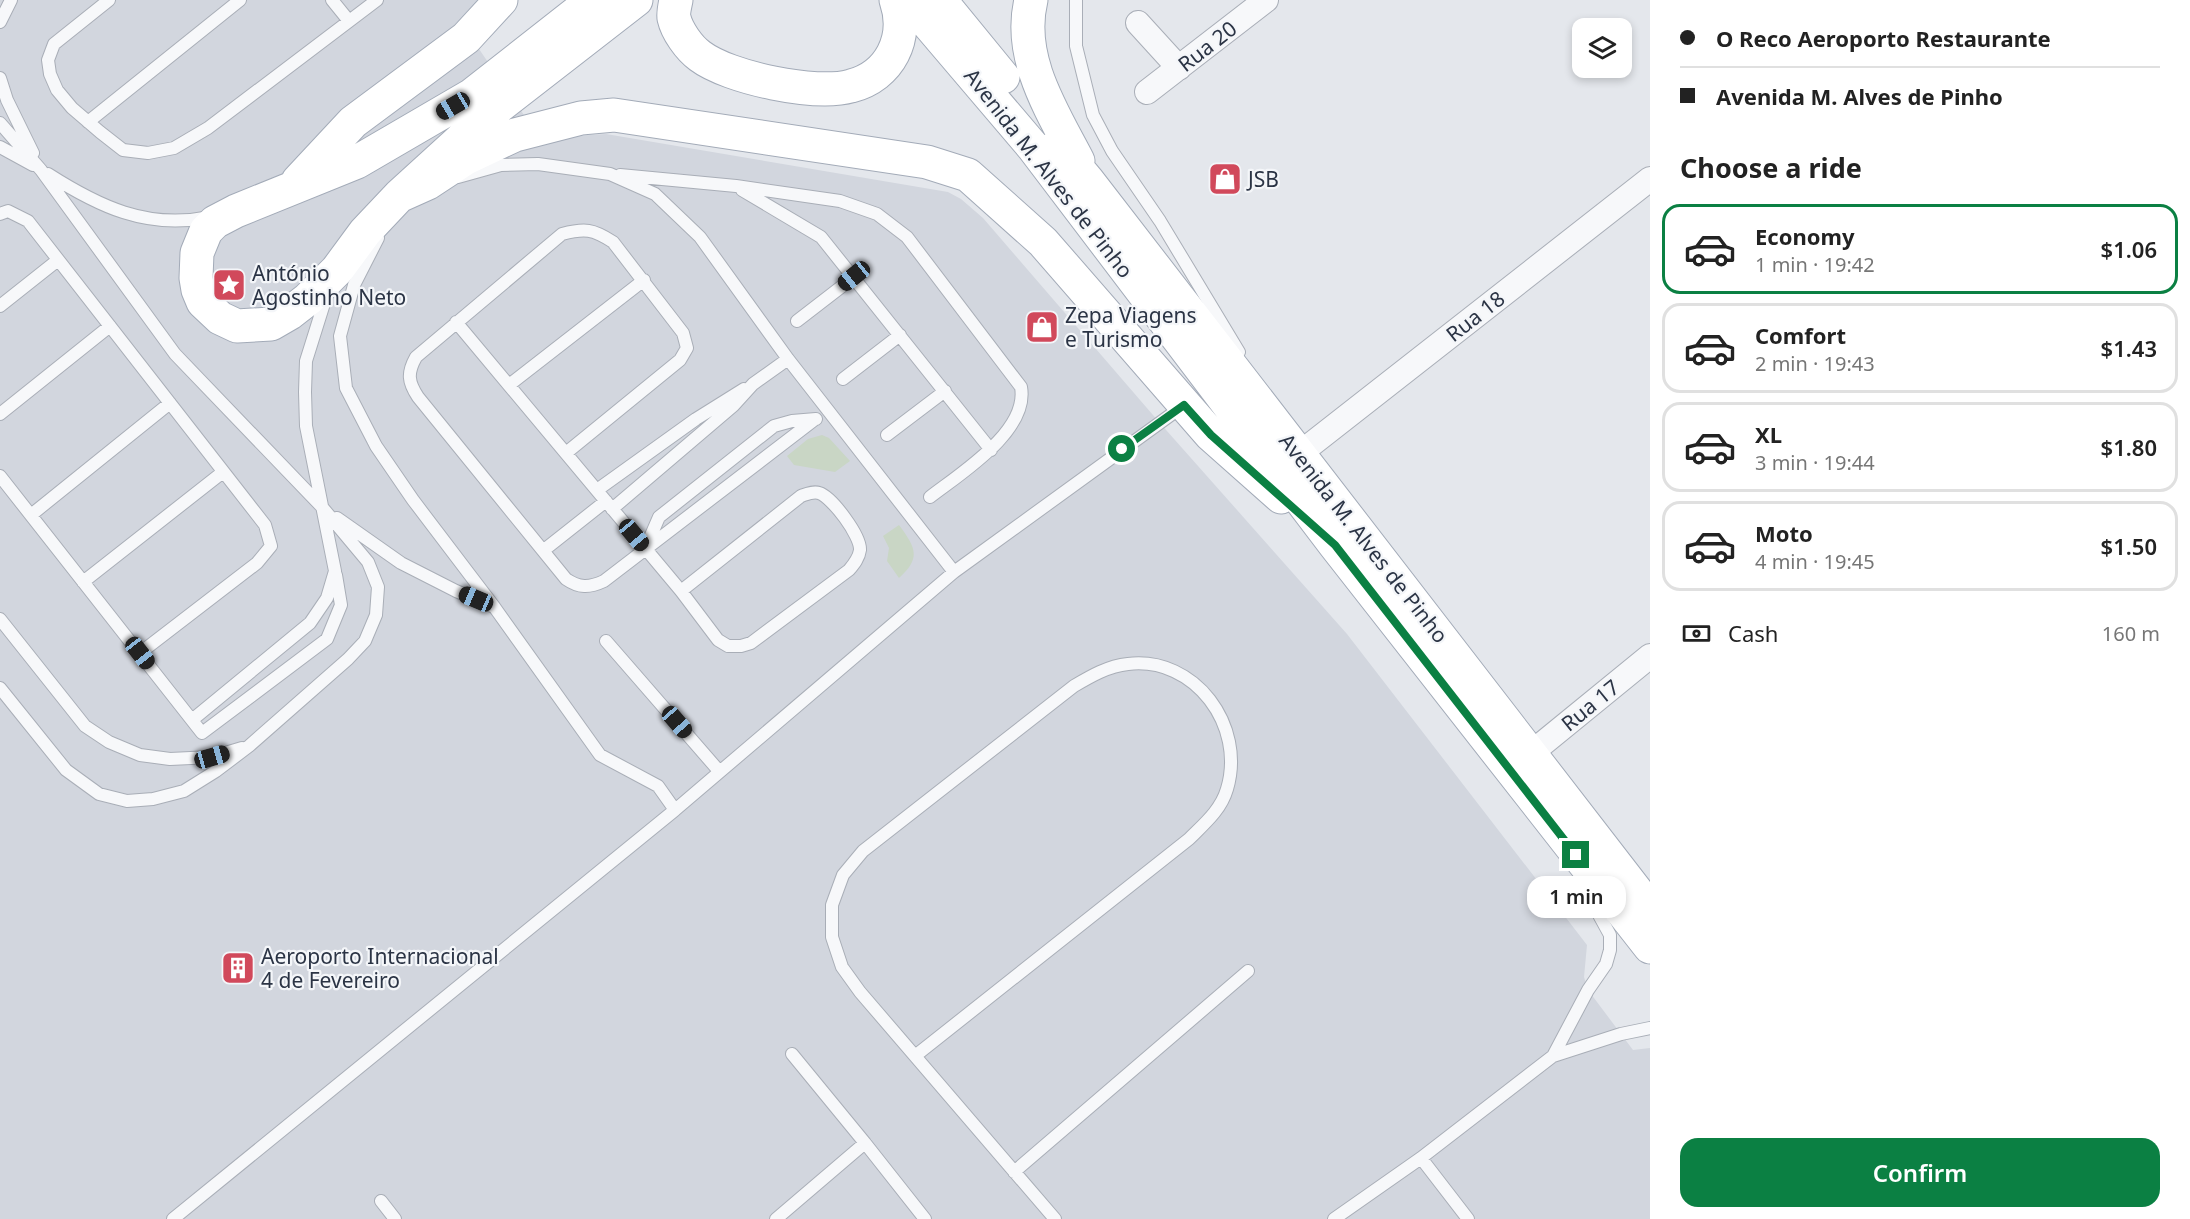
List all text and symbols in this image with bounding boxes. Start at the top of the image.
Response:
street label: Rua 20 [1172,14,1242,78]
map controls [1572,18,1632,78]
button: layers [1572,18,1632,78]
text: O Reco Aeroporto Restaurante [1716,23,2051,53]
street label: Avenida M. Alves de Pinho [958,63,1140,283]
text: Avenida M. Alves de Pinho [1716,81,2003,111]
car [433,89,473,123]
text: Choose a ride [1680,149,1862,186]
shop icon: JSB [1207,161,1243,197]
place label: JSB [1246,165,1279,193]
text: Economy [1755,221,1854,251]
icon: car [1683,222,1737,276]
text: $1.06 [2101,234,2157,264]
text: 1 min · 19:42 [1755,251,1875,278]
car [834,258,874,294]
place label: António Agostinho Neto [252,259,406,311]
place icon: António Agostinho Neto [211,267,247,303]
street label: Rua 18 [1440,284,1510,348]
place label: Zepa Viagens e Turismo [1065,301,1197,353]
shop icon: Zepa Viagens e Turismo [1024,309,1060,345]
text: Comfort [1755,320,1846,350]
icon: car [1683,321,1737,375]
text: $1.43 [2101,333,2157,363]
text: 2 min · 19:43 [1755,350,1875,377]
text: XL [1755,419,1782,449]
icon: car [1683,420,1737,474]
street label: Avenida M. Alves de Pinho [1273,428,1455,648]
text: $1.80 [2101,432,2157,462]
route start [1108,435,1135,462]
text: 3 min · 19:44 [1755,449,1875,476]
car [616,515,652,555]
text: Moto [1755,518,1813,548]
icon: car [1683,519,1737,573]
text: $1.50 [2101,531,2157,561]
text: 4 min · 19:45 [1755,548,1875,575]
car [456,584,496,614]
icon: cash [1680,617,1713,650]
text: Cash [1728,618,1778,648]
text: 160 m [2102,620,2160,647]
car [122,633,158,673]
street label: Rua 17 [1555,673,1625,737]
car [658,703,696,741]
car [192,743,232,771]
route end [1562,841,1589,868]
callout: 1 min [1526,876,1626,918]
text: 1 min [1549,883,1604,910]
place label: Aeroporto Internacional 4 de Fevereiro [261,942,499,994]
building icon: Aeroporto Internacional 4 de Fevereiro [220,950,256,986]
button: Confirm [1680,1138,2160,1207]

